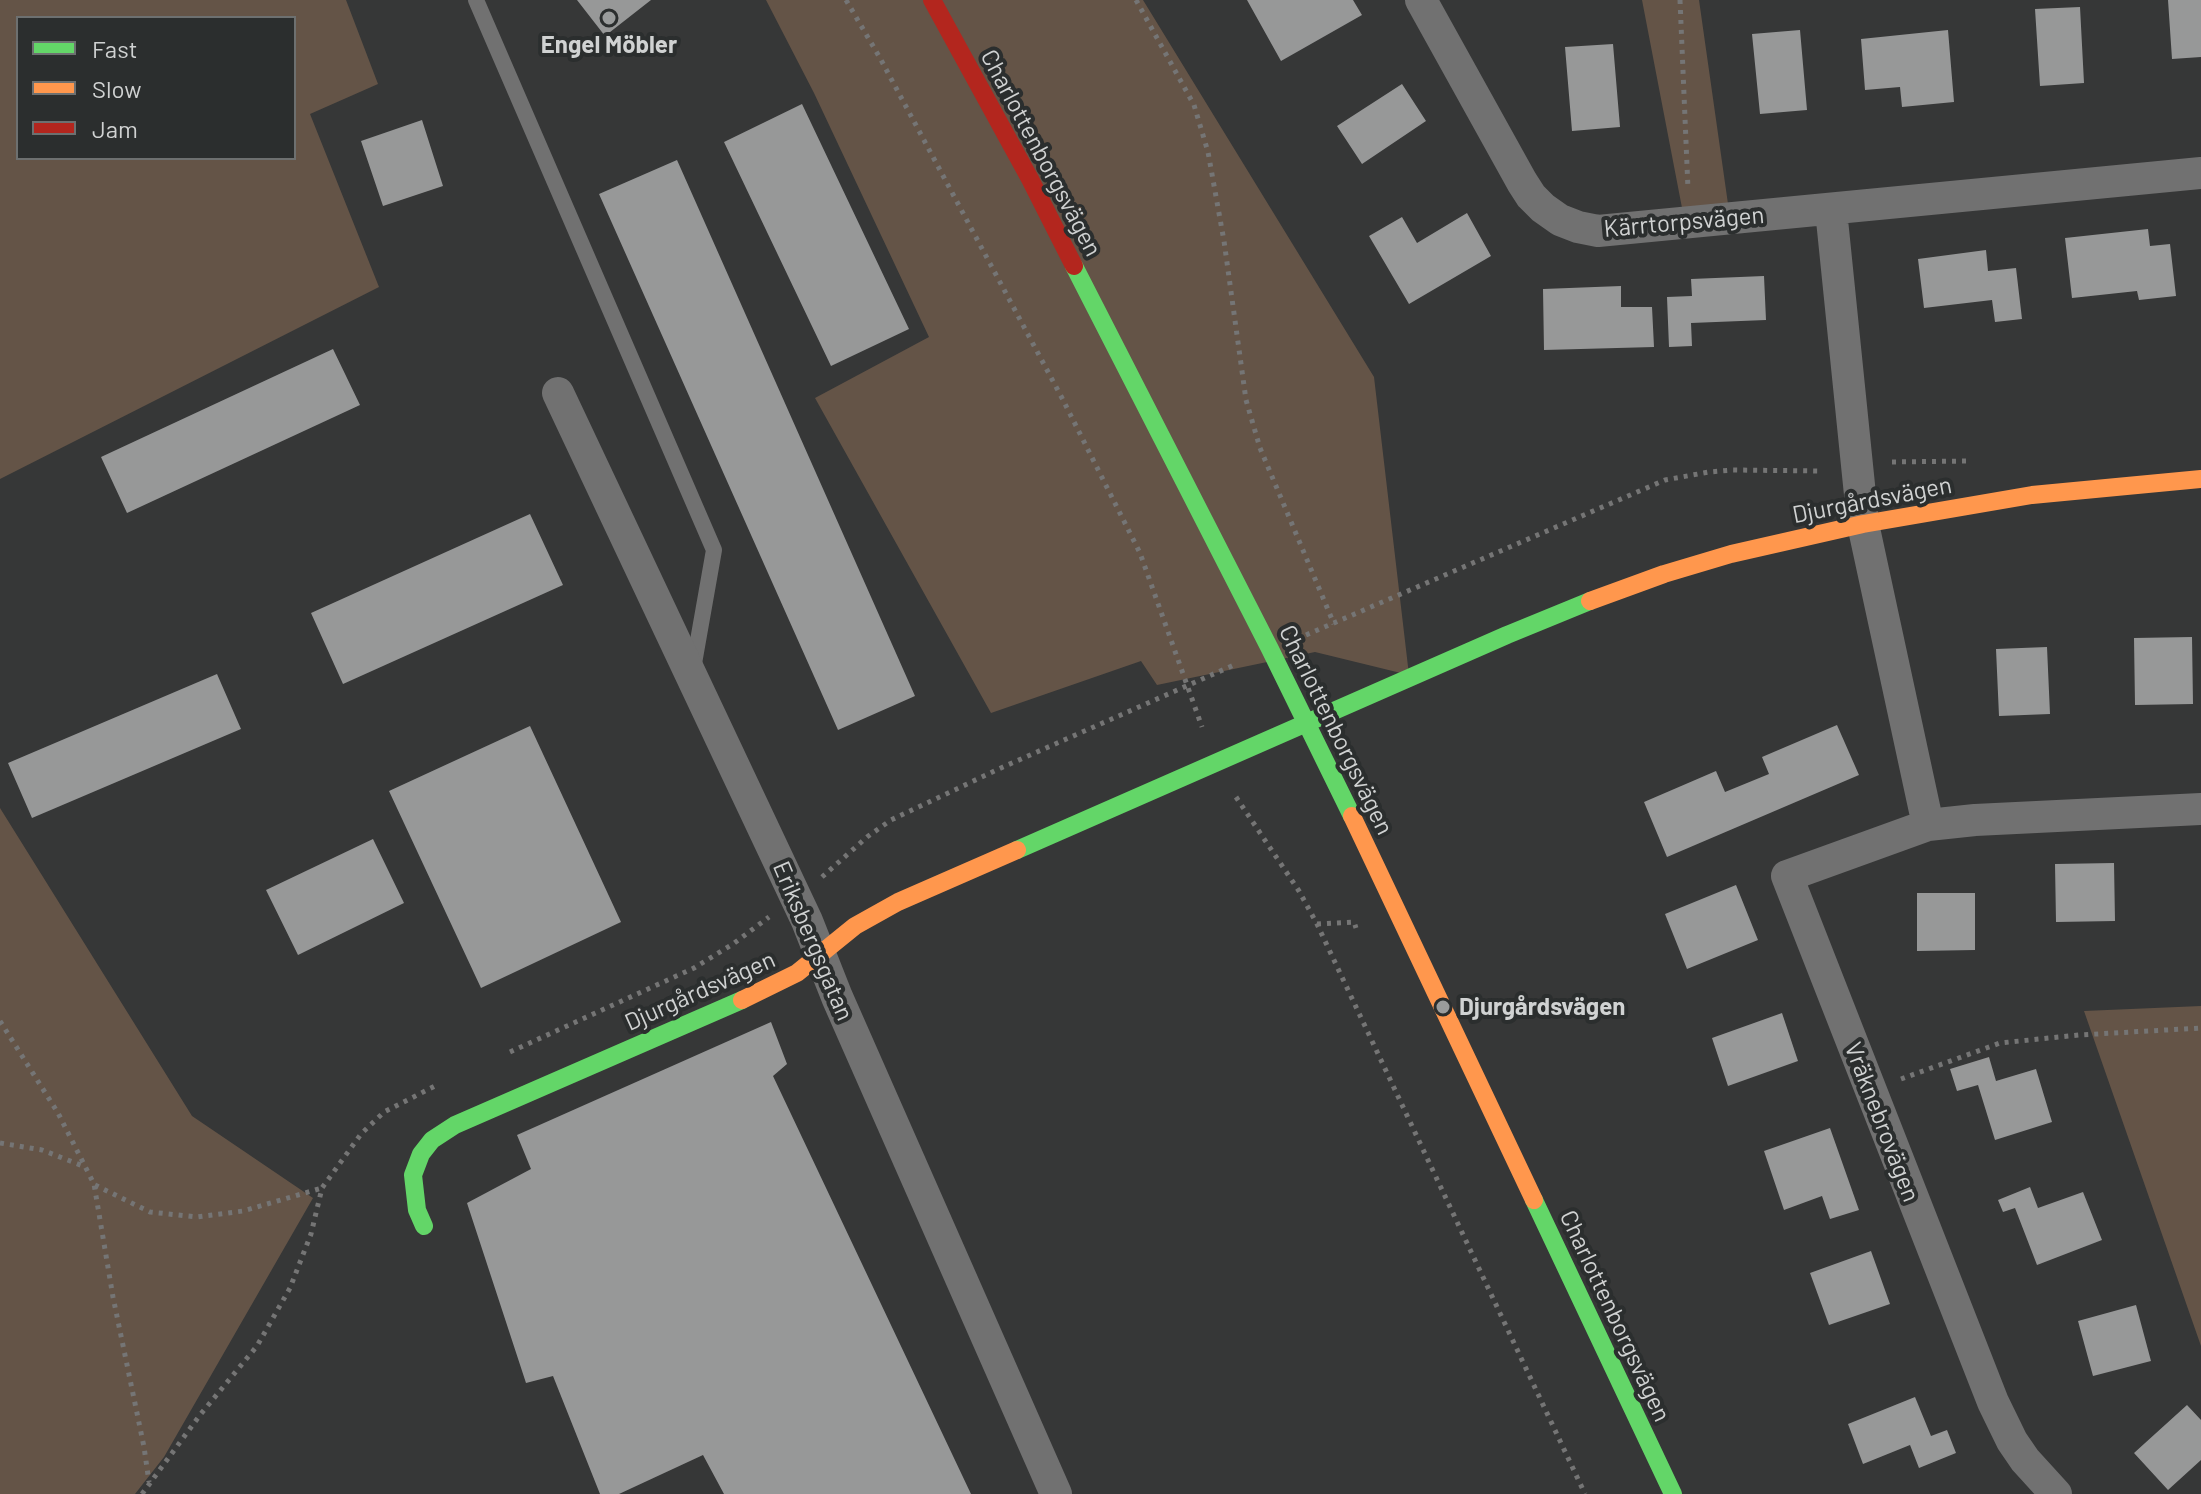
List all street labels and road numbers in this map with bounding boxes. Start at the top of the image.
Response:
street label: Charlottenborgsvägen [974,45,1108,261]
street label: Kärrtorpsvägen [1603,201,1765,243]
street label: Djurgårdsvägen [1790,470,1954,530]
street label: Charlottenborgsvägen [1273,620,1399,840]
street label: Eriksbergsgatan [766,857,860,1025]
street label: Djurgårdsvägen [620,945,780,1037]
street label: Vräknebrovägen [1838,1038,1926,1206]
street label: Charlottenborgsvägen [1553,1206,1677,1426]

